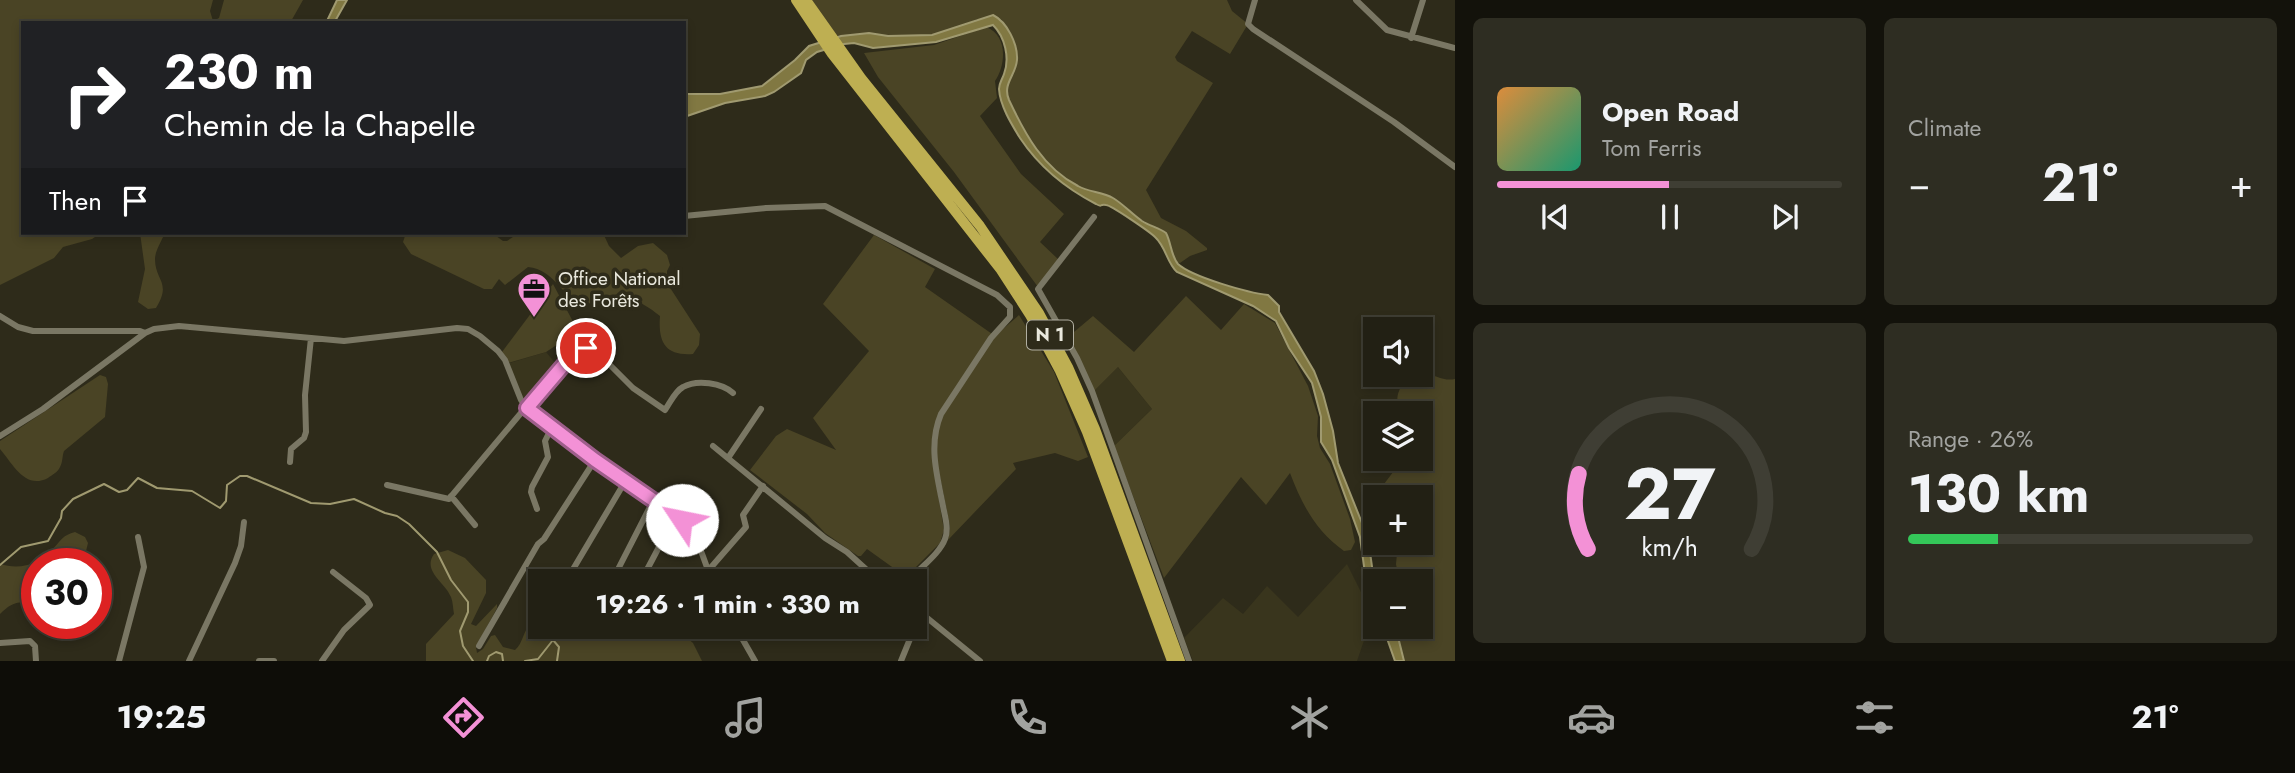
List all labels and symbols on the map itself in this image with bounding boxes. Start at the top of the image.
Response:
place label: Office National des Forêts [558,265,681,314]
office icon: Office National des Forêts [515,270,553,319]
pin [556,318,616,378]
road number: N 1 [1027,320,1073,349]
position arrow [645,483,719,557]
speed limit sign: 30 [21,548,112,639]

